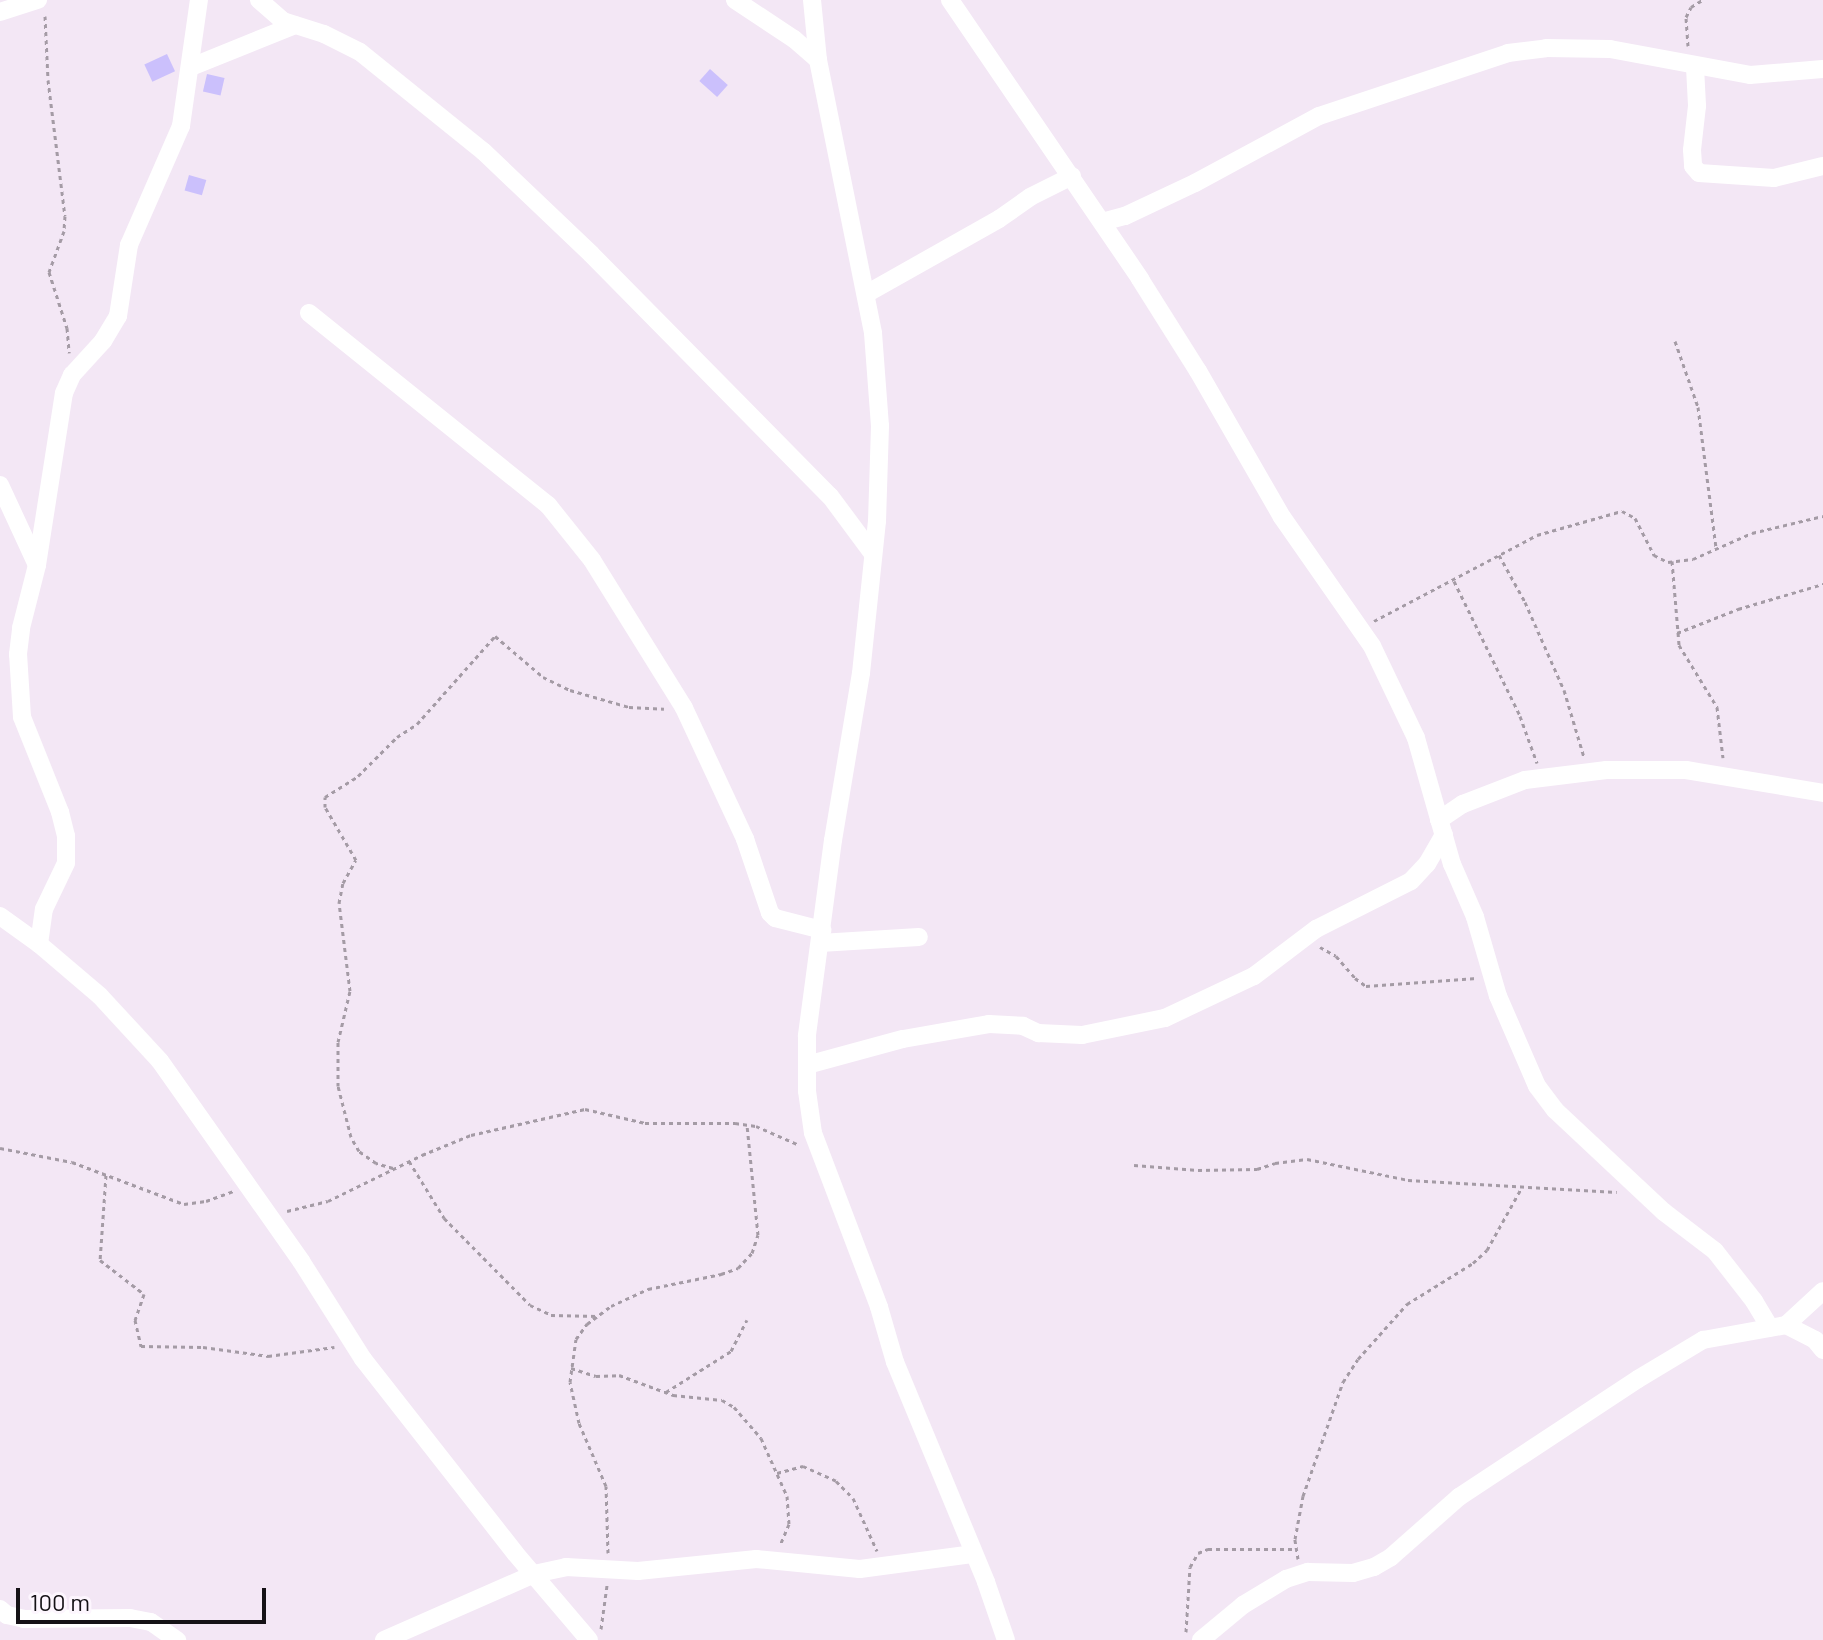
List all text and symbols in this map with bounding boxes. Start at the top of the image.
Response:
scale bar [20,1572,270,1622]
text: 100 m [30,1587,90,1616]

